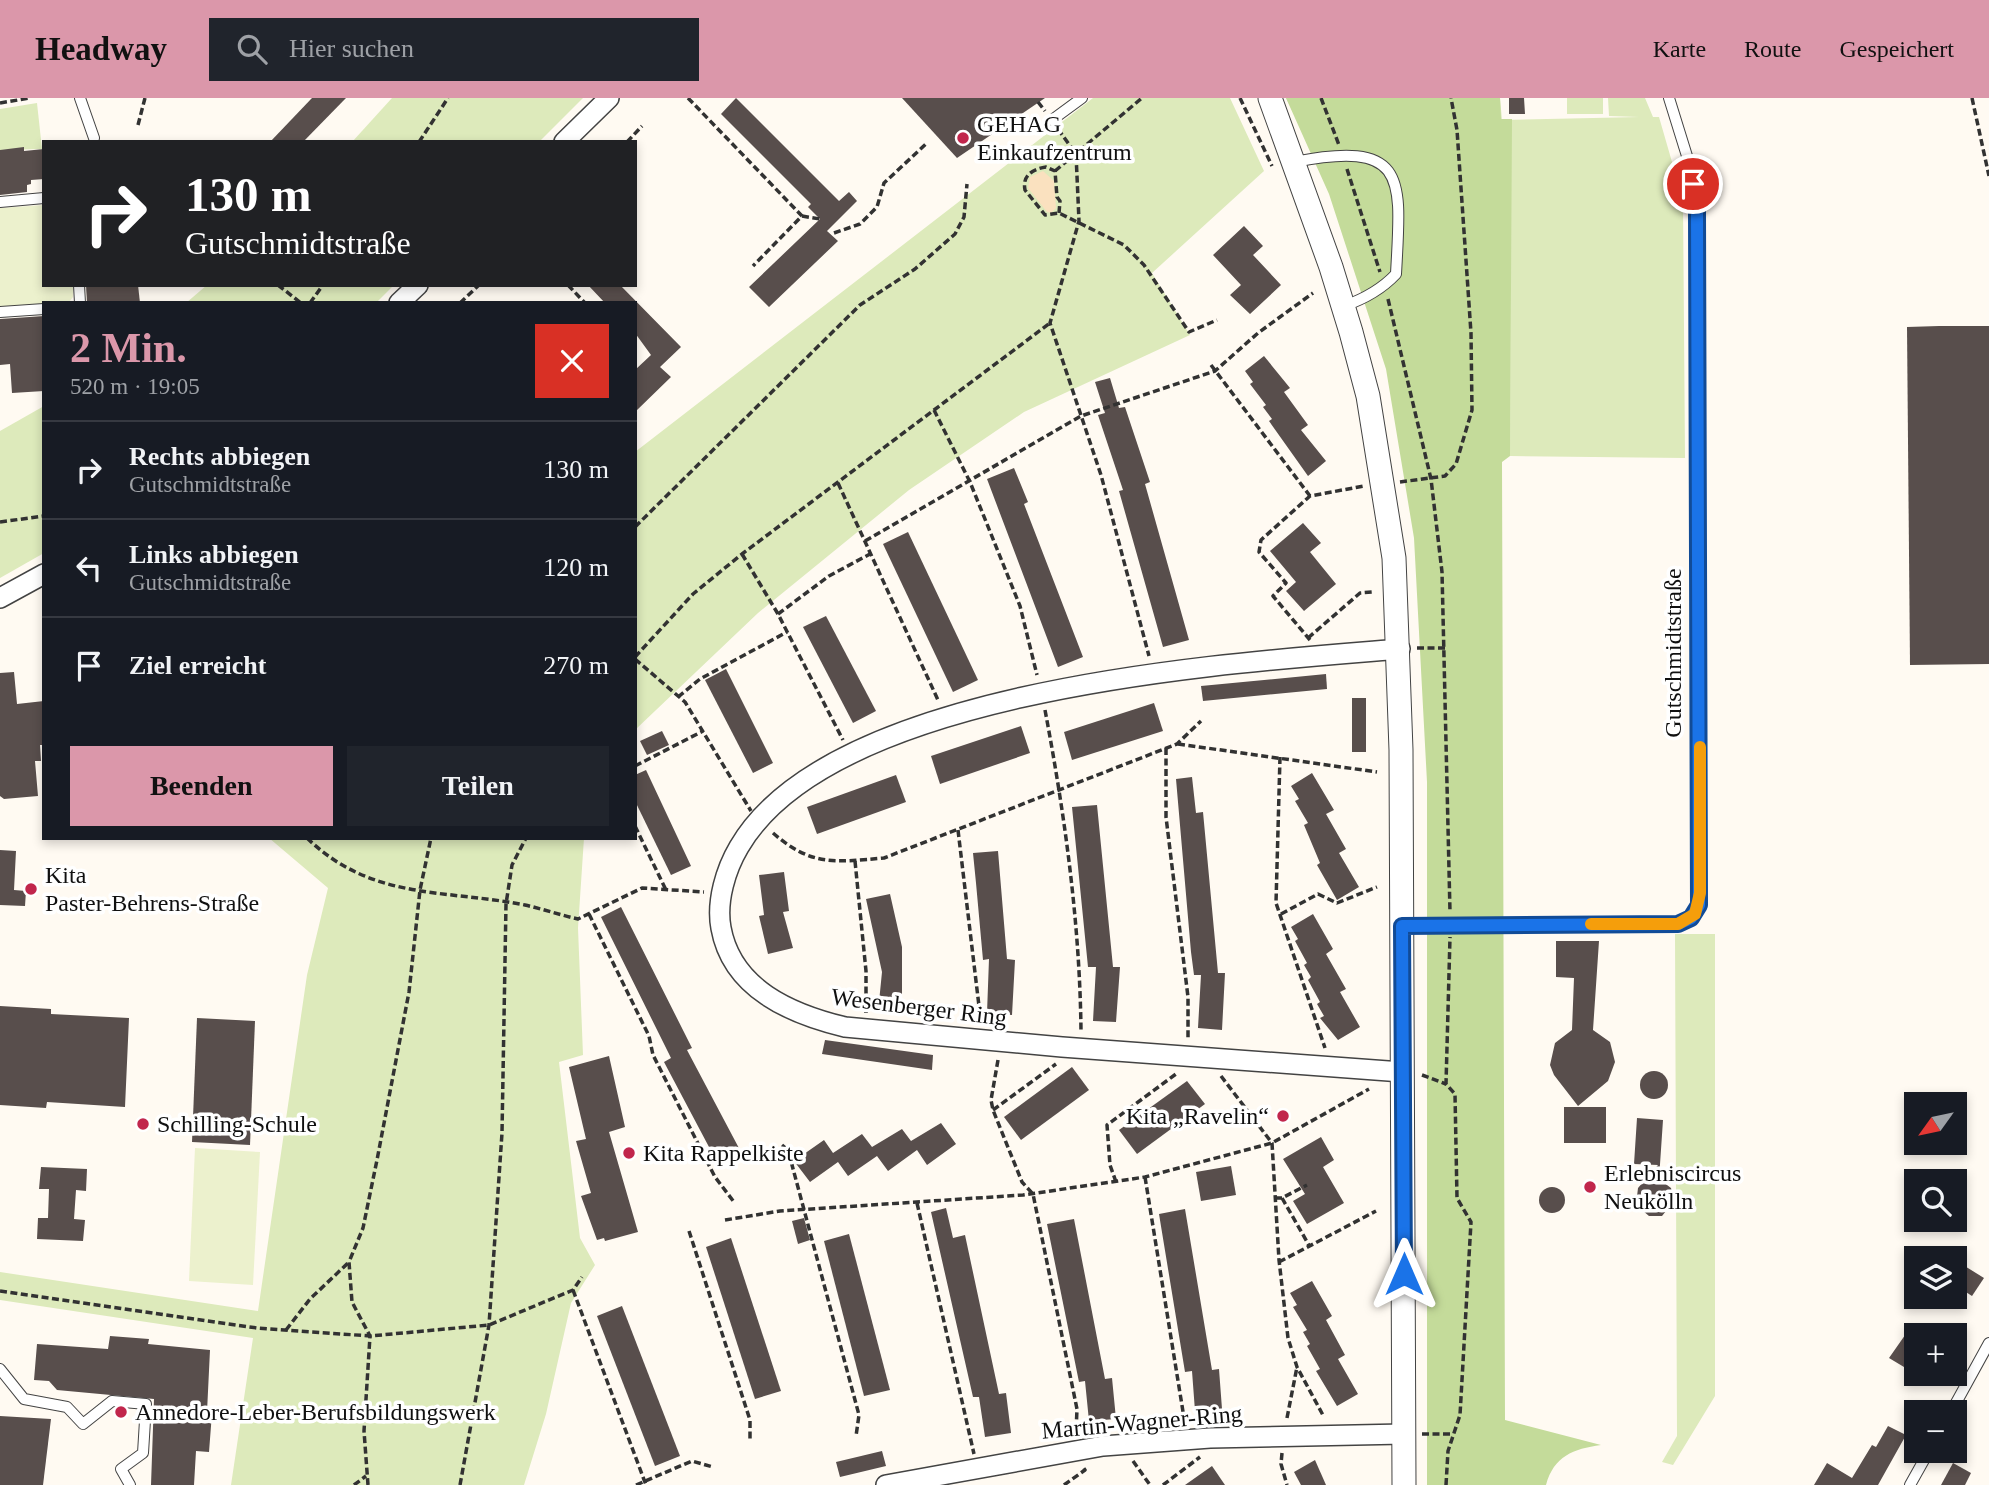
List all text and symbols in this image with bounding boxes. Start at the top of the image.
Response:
search box [209,18,699,81]
icon: search [233,30,271,68]
text: Headway [35,31,167,67]
text: Hier suchen [289,34,414,63]
text: Karte [1653,36,1706,62]
text: Route [1744,36,1801,62]
text: Gespeichert [1839,36,1954,62]
place label: GEHAG Einkaufzentrum [977,111,1132,165]
marker: GEHAG Einkaufzentrum [955,130,971,146]
pin [1663,154,1723,214]
icon: arrive [1674,165,1712,203]
text: 130 m [185,167,312,222]
icon: right [70,168,161,259]
text: Gutschmidtstraße [185,225,411,261]
button: close [535,324,609,398]
text: 2 Min. [70,325,187,371]
text: 520 m · 19:05 [70,374,200,399]
text: Rechts abbiegen [129,442,310,471]
icon: right [70,451,108,489]
text: 130 m [543,455,609,484]
text: Gutschmidtstraße [129,472,291,497]
text: Links abbiegen [129,540,299,569]
icon: left [70,549,108,587]
text: 120 m [543,553,609,582]
street label: Gutschmidtstraße [1660,568,1686,738]
text: Gutschmidtstraße [129,570,291,595]
icon: arrive [70,647,108,685]
text: Ziel erreicht [129,651,266,680]
text: 270 m [543,651,609,680]
button: Beenden [70,746,333,826]
button: Teilen [347,746,609,826]
place label: Kita Paster-Behrens-Straße [45,862,259,916]
marker: Kita Paster-Behrens-Straße [23,881,39,897]
street label: Wesenberger Ring [830,983,1008,1031]
north arrow [1904,1092,1967,1155]
map controls [1904,1092,1967,1463]
place label: Kita „Ravelin“ [1126,1103,1269,1129]
marker: Kita „Ravelin“ [1275,1108,1291,1124]
place label: Schilling-Schule [157,1111,317,1137]
marker: Schilling-Schule [135,1116,151,1132]
place label: Kita Rappelkiste [643,1140,804,1166]
marker: Kita Rappelkiste [621,1145,637,1161]
place label: Erlebniscircus Neukölln [1604,1160,1741,1214]
button: search [1904,1169,1967,1232]
marker: Erlebniscircus Neukölln [1582,1179,1598,1195]
position arrow [1367,1237,1441,1311]
button: layers [1904,1246,1967,1309]
button: + [1904,1323,1967,1386]
place label: Annedore-Leber-Berufsbildungswerk [135,1399,496,1425]
street label: Martin-Wagner-Ring [1040,1400,1244,1444]
button: − [1904,1400,1967,1463]
marker: Annedore-Leber-Berufsbildungswerk [113,1404,129,1420]

